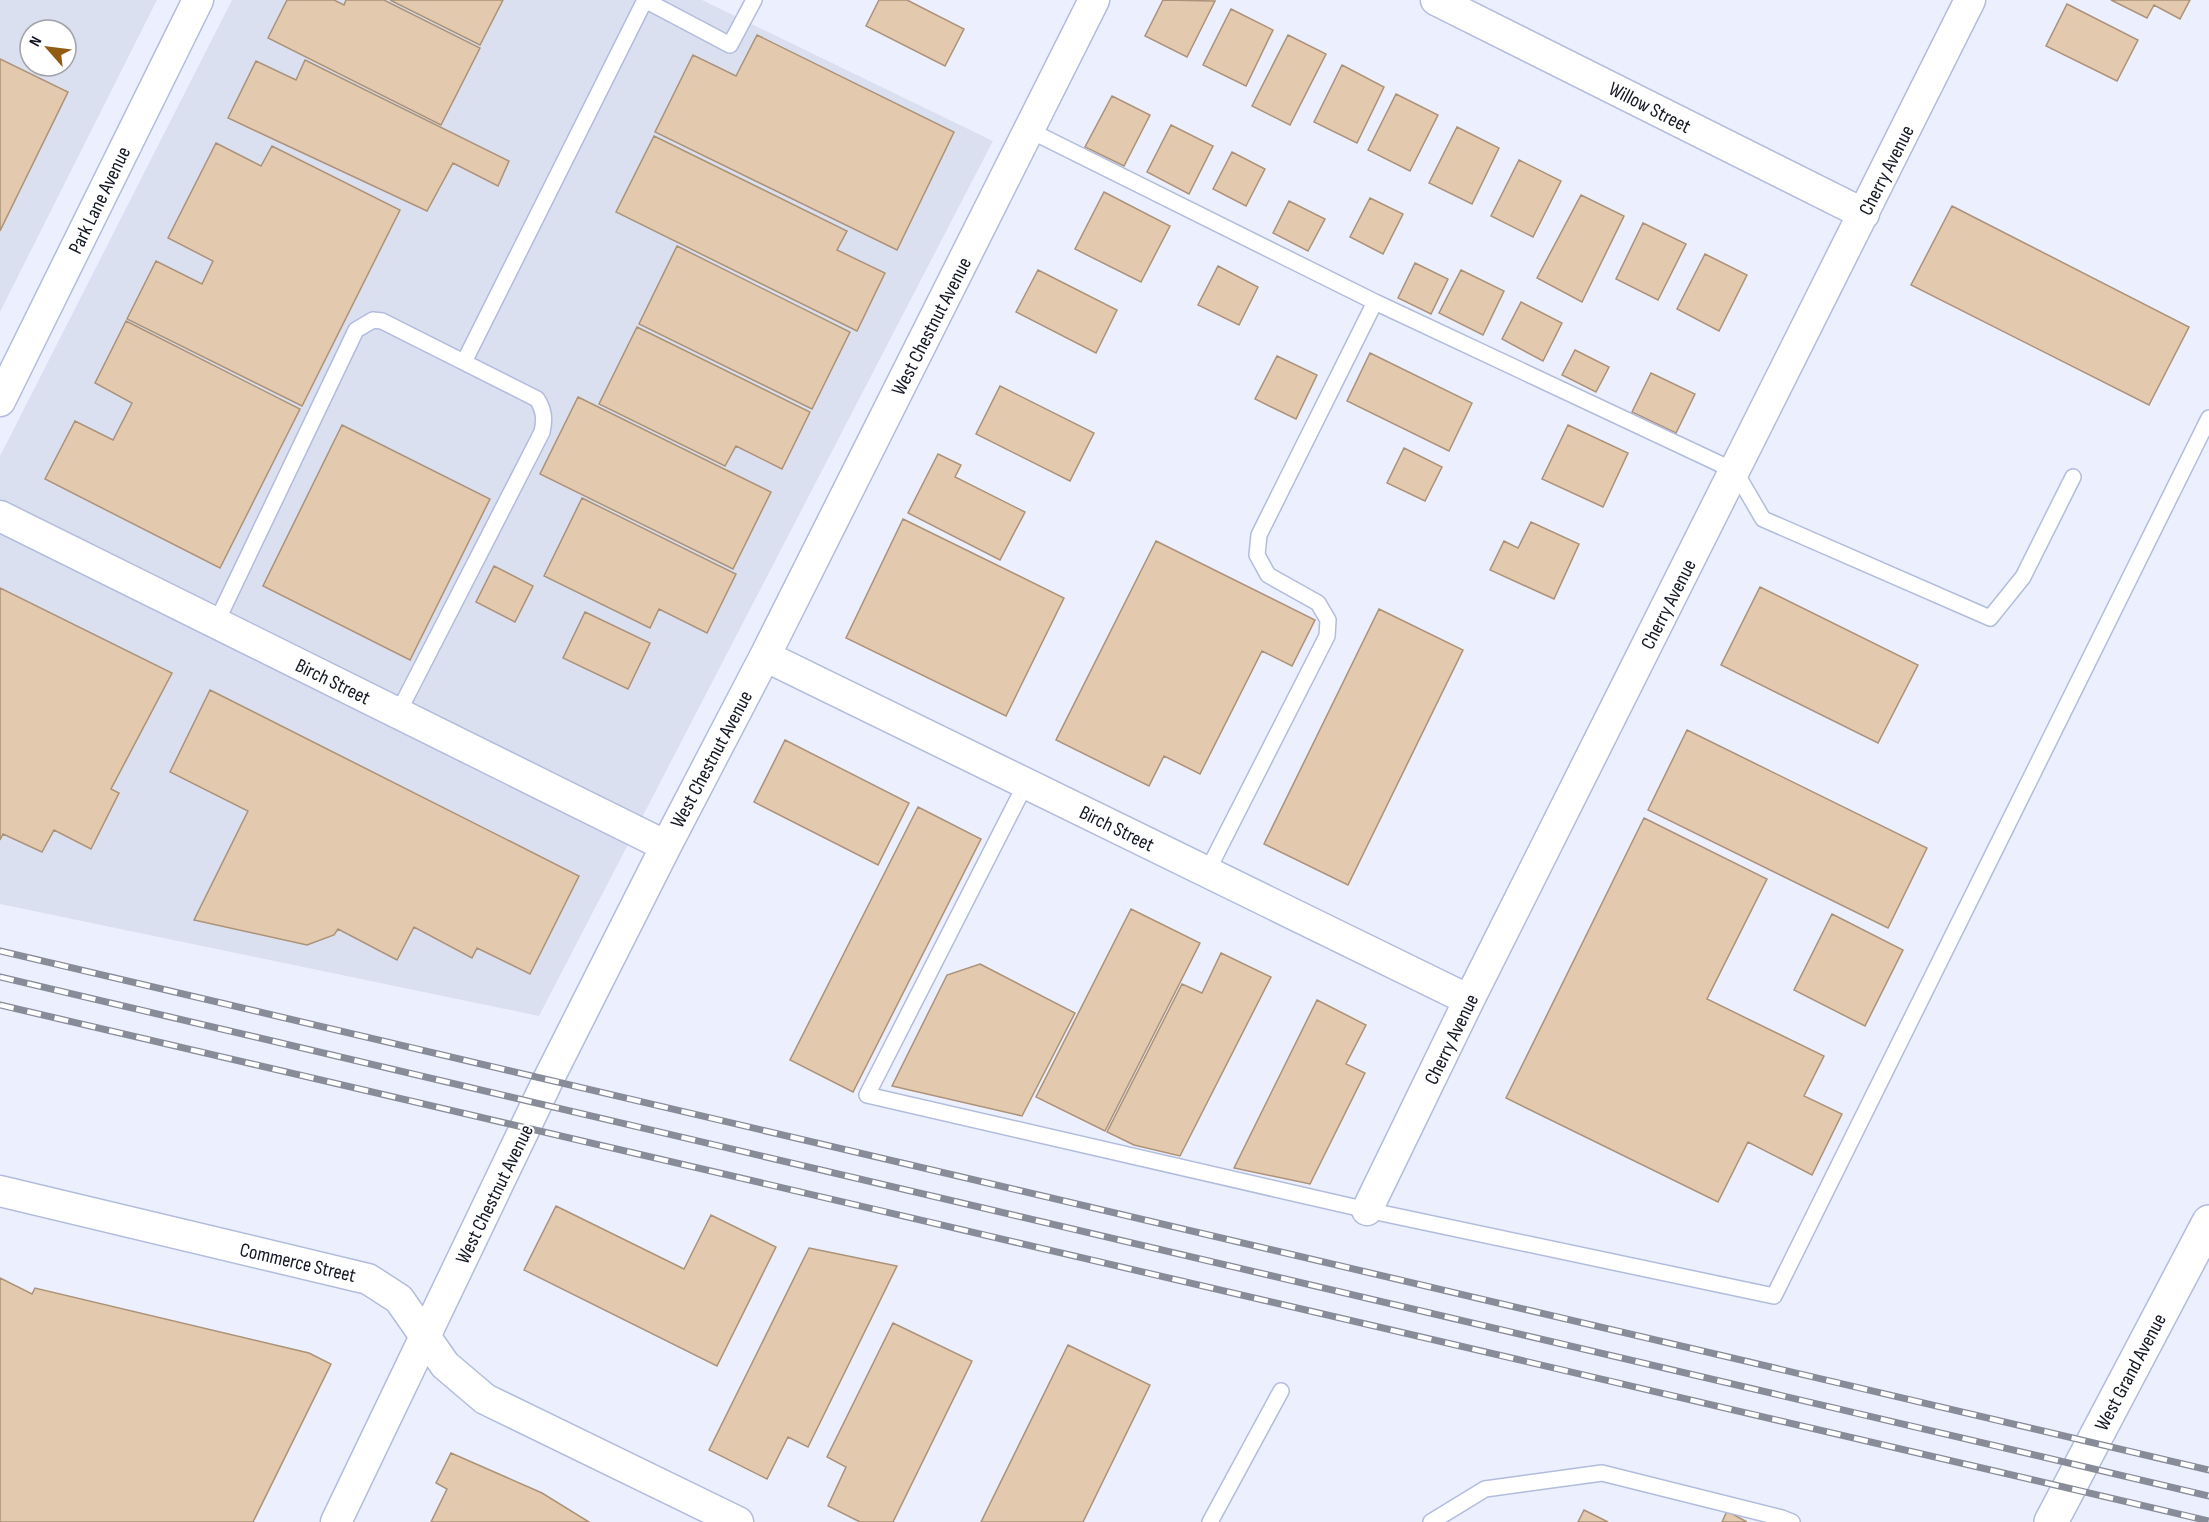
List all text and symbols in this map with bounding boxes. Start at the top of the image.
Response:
north arrow [18,18,78,78]
text: N [26,33,46,50]
street label: Willow Street [1604,77,1695,139]
street label: Cherry Avenue [1854,121,1920,219]
street label: Park Lane Avenue [64,143,136,258]
street label: West Chestnut Avenue [887,253,977,400]
street label: Cherry Avenue [1636,555,1702,653]
street label: Birch Street [291,654,374,710]
street label: West Chestnut Avenue [666,687,758,832]
street label: Birch Street [1075,801,1158,857]
street label: Cherry Avenue [1420,990,1484,1089]
street label: West Chestnut Avenue [451,1121,539,1268]
street label: Commerce Street [237,1238,358,1288]
street label: West Grand Avenue [2090,1310,2172,1435]

